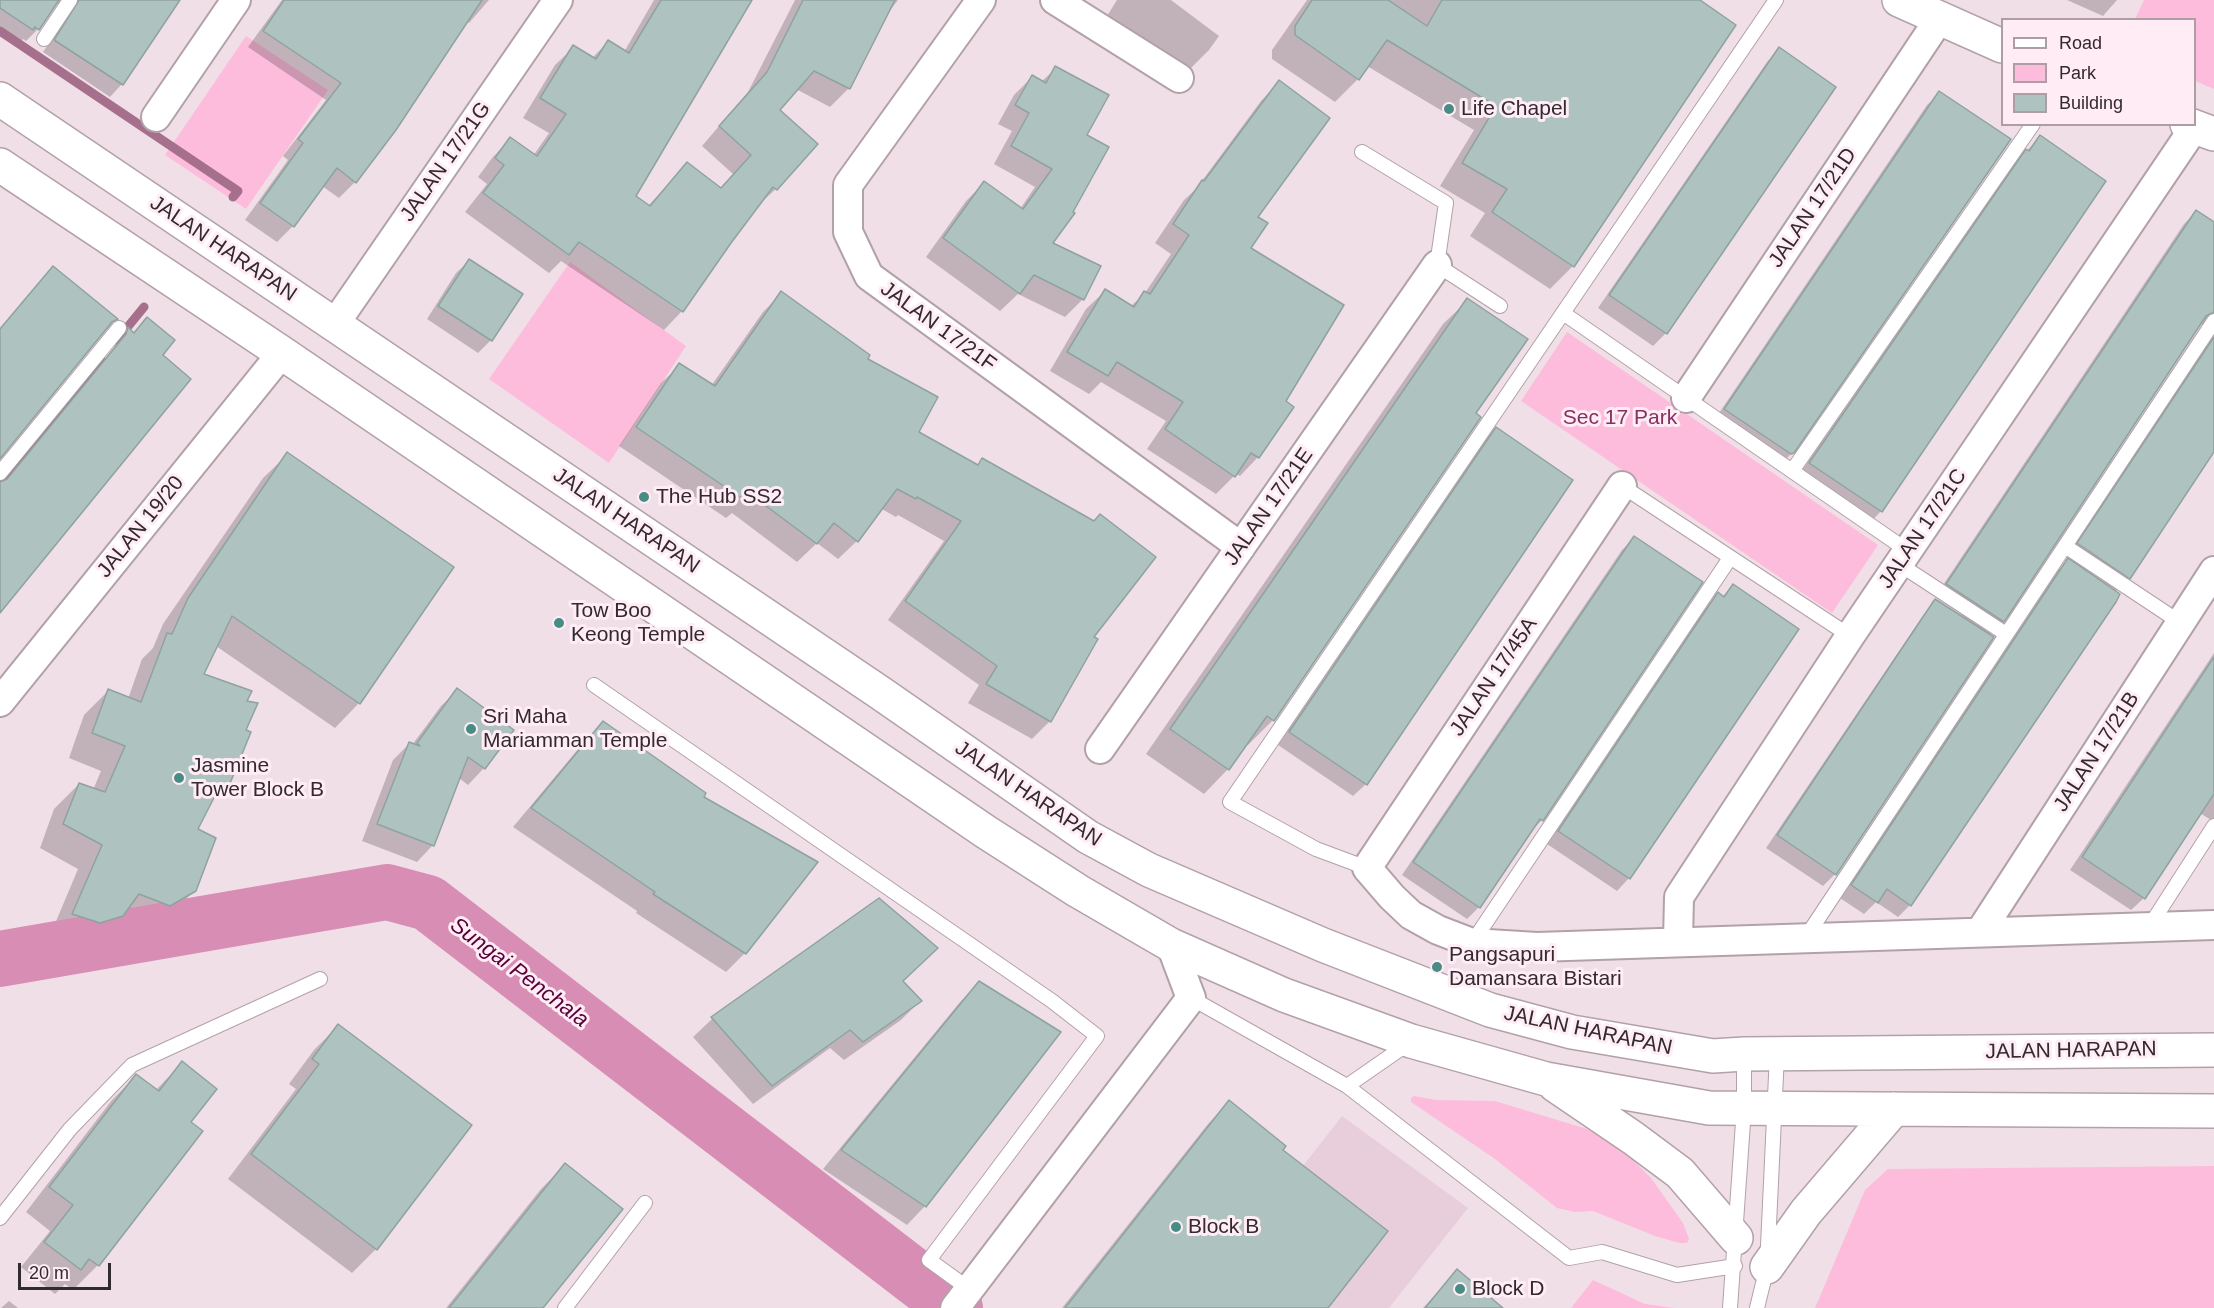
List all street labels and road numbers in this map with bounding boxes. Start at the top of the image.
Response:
street label: JALAN 17/21G [396,97,496,227]
street label: JALAN 17/21D [1764,143,1862,273]
street label: JALAN HARAPAN [145,191,301,307]
street label: JALAN 17/21F [875,277,1001,377]
street label: JALAN 17/21E [1219,443,1319,571]
street label: JALAN HARAPAN [548,463,704,579]
street label: JALAN 17/21C [1874,464,1972,594]
street label: JALAN 19/20 [92,471,190,583]
street label: JALAN 17/45A [1445,613,1543,741]
street label: JALAN 17/21B [2049,687,2145,817]
street label: JALAN HARAPAN [950,736,1106,852]
street label: JALAN HARAPAN [1502,1001,1674,1061]
street label: JALAN HARAPAN [1985,1037,2157,1065]

